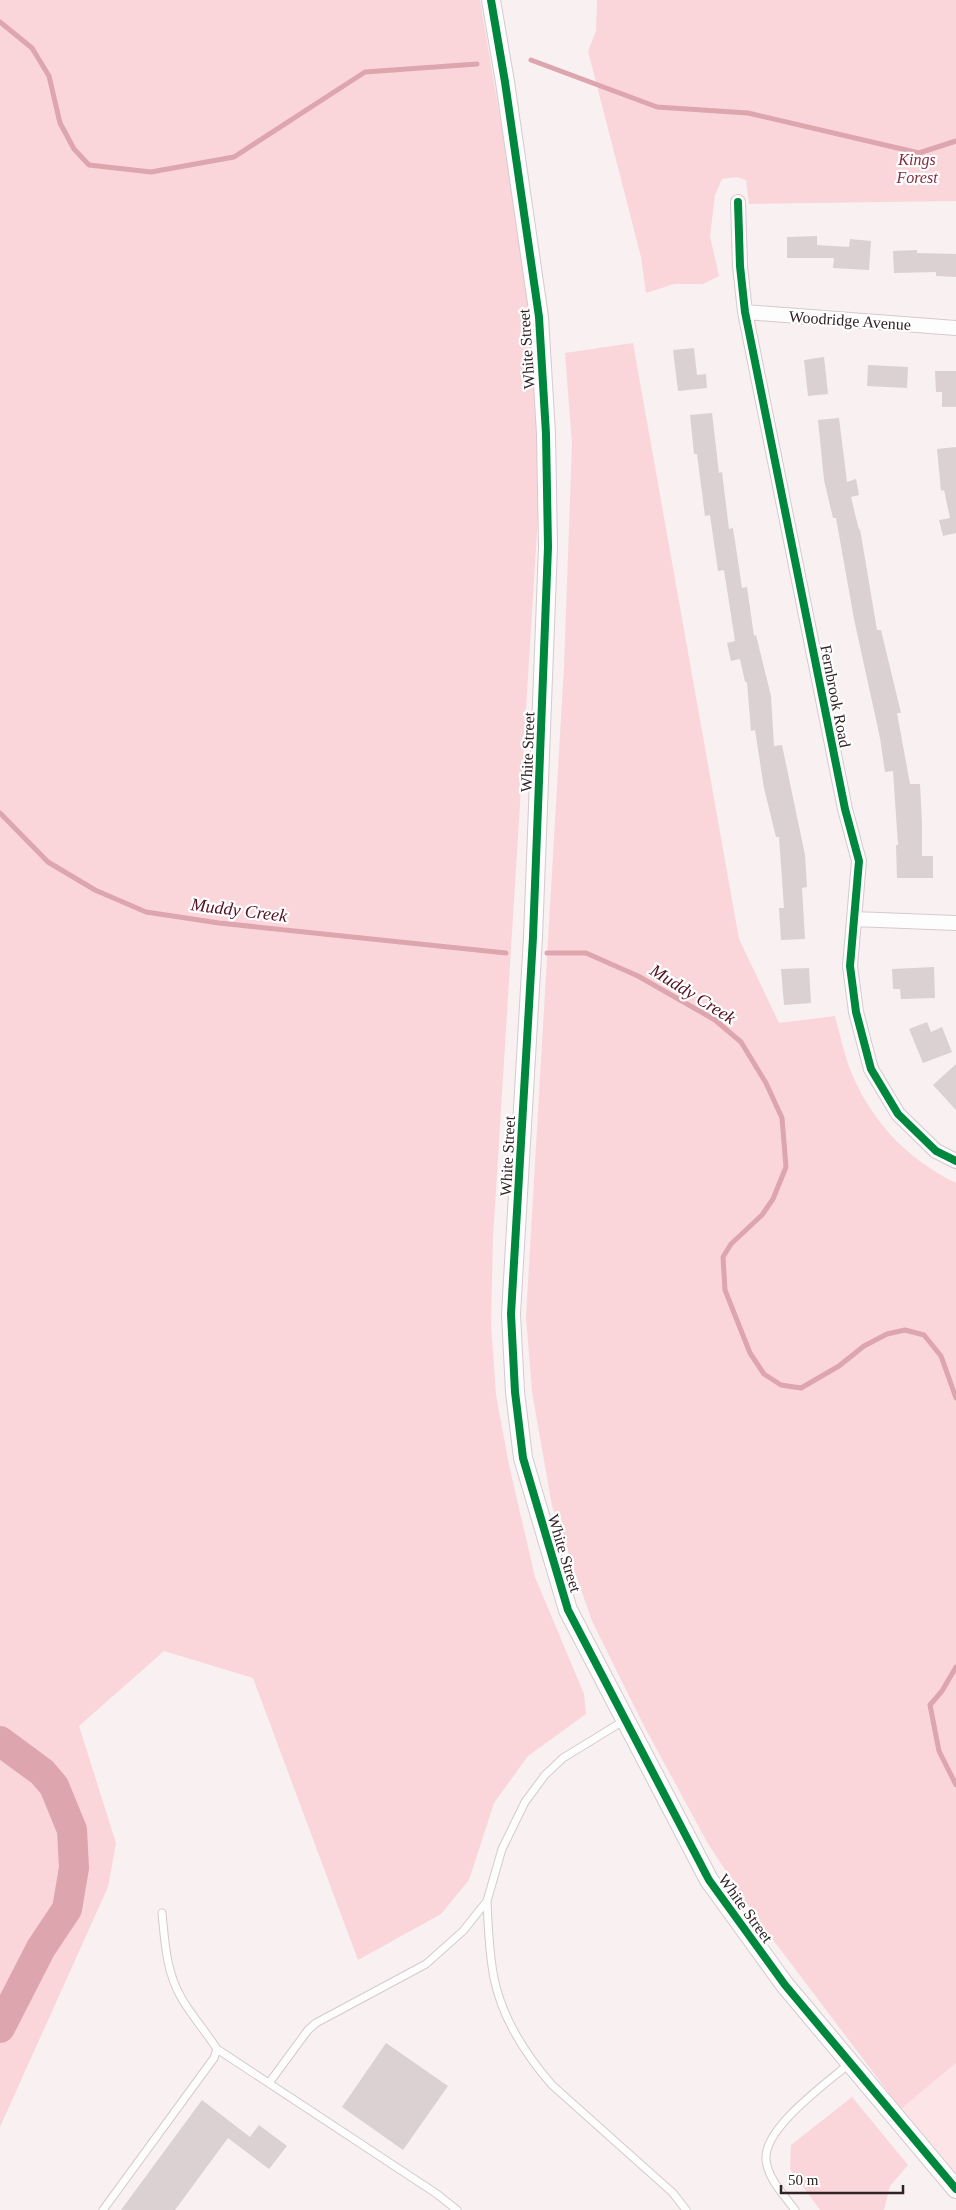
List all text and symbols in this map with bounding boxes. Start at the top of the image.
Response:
park label: Kings Forest [895,151,938,186]
street label: White Street [515,308,538,390]
street label: Woodridge Avenue [788,308,912,334]
street label: Fernbrook Road [817,643,854,749]
street label: White Street [518,711,537,793]
water label: Muddy Creek [189,894,289,926]
water label: Muddy Creek [646,959,740,1029]
street label: White Street [497,1115,518,1197]
street label: White Street [545,1512,585,1595]
street label: White Street [715,1871,776,1946]
scale bar [781,2162,904,2194]
text: 50 m [788,2172,819,2188]

